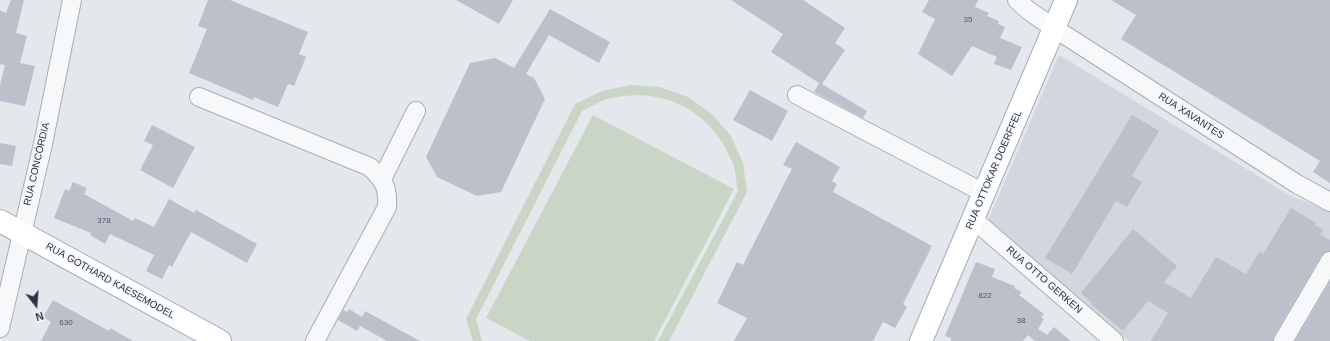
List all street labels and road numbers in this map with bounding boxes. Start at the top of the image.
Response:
street label: RUA XAVANTES [1156,90,1226,142]
street label: RUA OTTOKAR DOERFFEL [963,109,1025,231]
street label: RUA CONCÓRDIA [22,121,52,207]
street label: RUA GOTHARD KAESEMODEL [43,240,177,322]
street label: RUA OTTO GERKEN [1004,244,1084,316]

